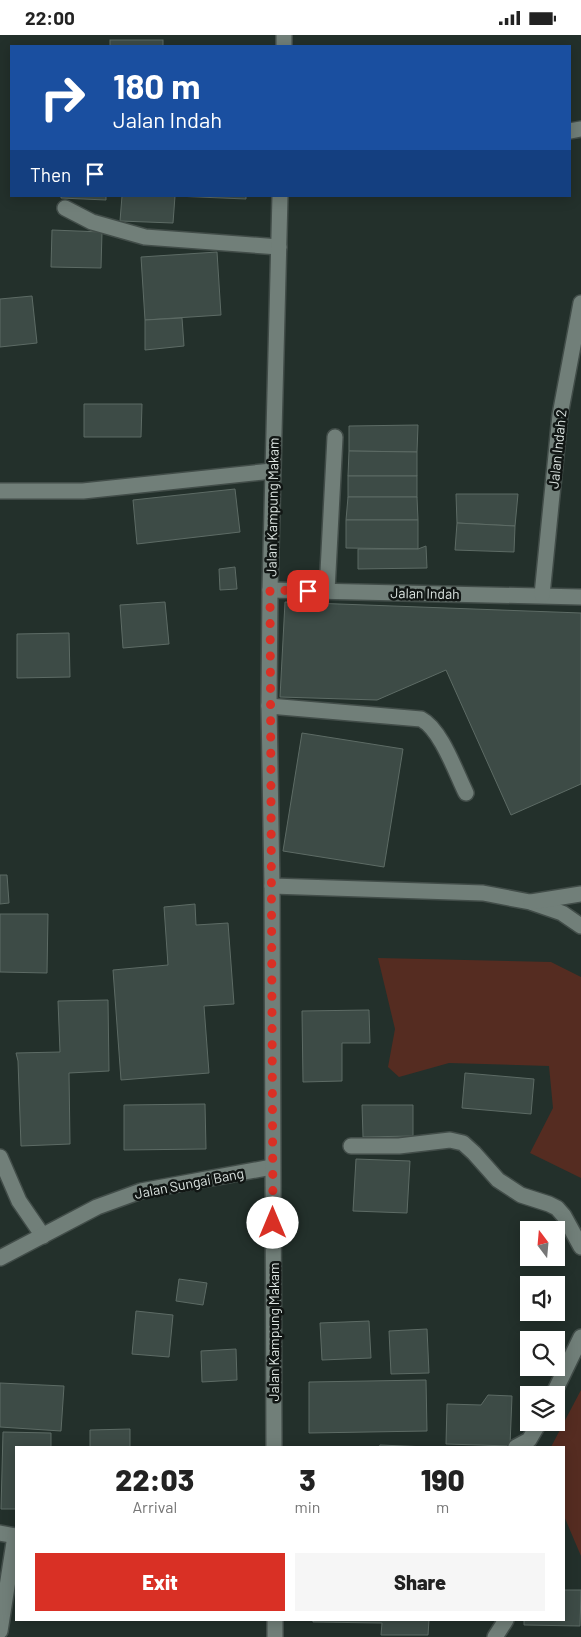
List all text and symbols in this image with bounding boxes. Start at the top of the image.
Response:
text: 22:00 [25,6,75,29]
text: 180 m [113,64,201,106]
icon: right [30,65,95,130]
text: Jalan Indah [113,106,222,132]
icon: arrive [81,160,109,188]
text: Then [30,163,71,186]
street label: Jalan Indah 2 [544,408,570,490]
street label: Jalan Kampung Makam [262,437,282,577]
pin [287,570,329,612]
icon: arrive [294,577,322,605]
street label: Jalan Indah [390,584,460,602]
street label: Jalan Sungai Bang [133,1164,245,1202]
position arrow [246,1196,298,1248]
north arrow [520,1221,565,1266]
map controls [520,1221,565,1431]
street label: Jalan Kampung Makam [265,1262,282,1402]
button: sound [520,1276,565,1321]
button: search [520,1331,565,1376]
button: layers [520,1386,565,1431]
text: 22:03 [115,1461,194,1497]
text: 3 [299,1461,316,1497]
text: 190 [421,1461,465,1497]
text: Arrival [132,1497,177,1516]
text: min [295,1497,320,1516]
text: m [436,1497,449,1516]
button: Exit [35,1553,285,1611]
button: Share [295,1553,545,1611]

